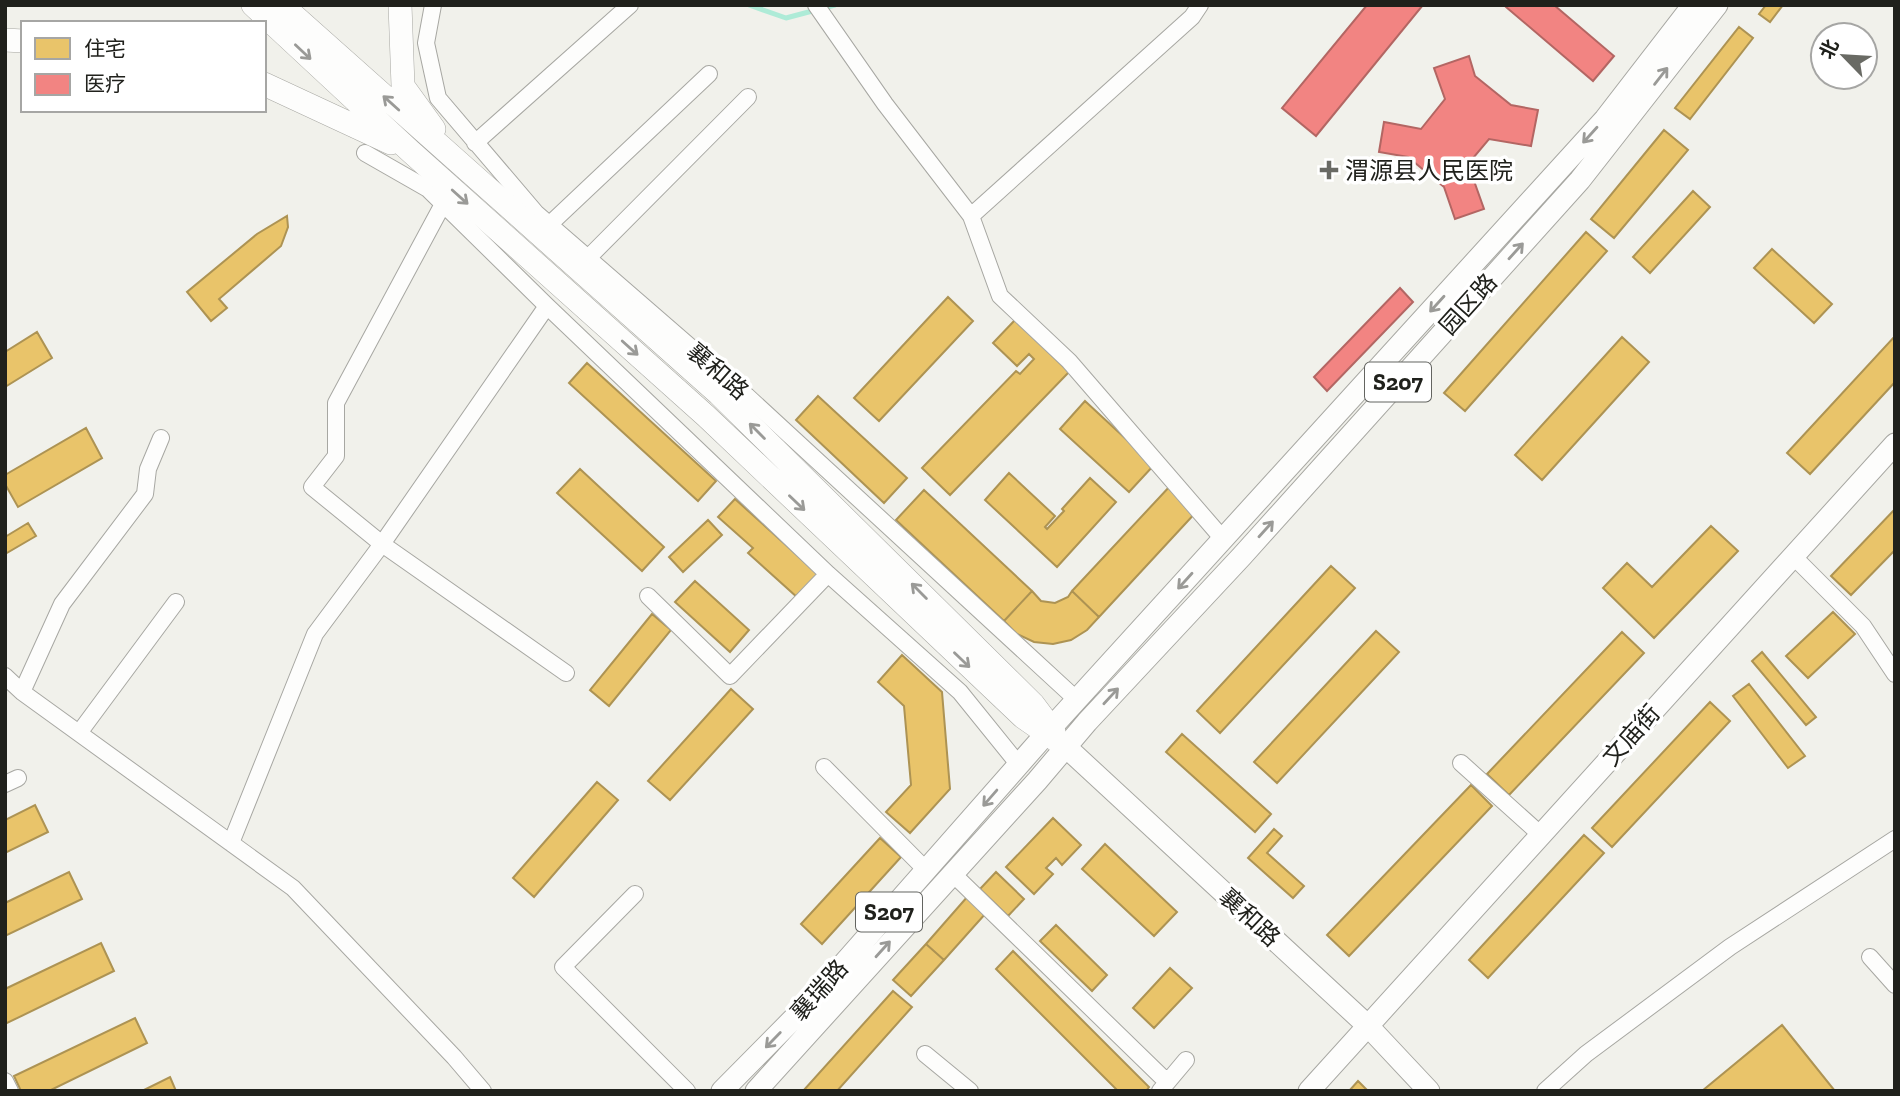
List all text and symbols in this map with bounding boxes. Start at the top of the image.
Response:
legend [21,21,266,112]
north arrow [1809,21,1879,91]
text: 住宅 [84,36,126,61]
text: 北 [1815,36,1843,63]
one-way arrow [294,43,311,60]
one-way arrow [1654,67,1669,86]
text: 医疗 [84,71,126,96]
one-way arrow [382,95,400,111]
one-way arrow [1581,126,1598,143]
place label: 渭源县人民医院 [1345,156,1513,185]
marker: 渭源县人民医院 [1319,160,1339,180]
one-way arrow [451,189,469,205]
one-way arrow [1508,242,1524,260]
street label: 园区路 [1433,268,1503,340]
one-way arrow [1428,295,1445,312]
street label: 襄和路 [681,336,755,406]
one-way arrow [621,340,639,356]
road number: S207 [1365,362,1431,402]
one-way arrow [749,423,766,440]
one-way arrow [788,494,805,511]
one-way arrow [1258,521,1274,539]
one-way arrow [1177,572,1193,590]
one-way arrow [911,582,928,599]
one-way arrow [953,651,970,668]
one-way arrow [1103,688,1120,705]
street label: 文庙街 [1596,699,1666,771]
one-way arrow [982,788,998,806]
street label: 襄和路 [1214,882,1286,952]
road number: S207 [856,892,922,931]
one-way arrow [875,941,892,958]
street label: 襄瑞路 [784,954,854,1026]
one-way arrow [764,1031,781,1048]

